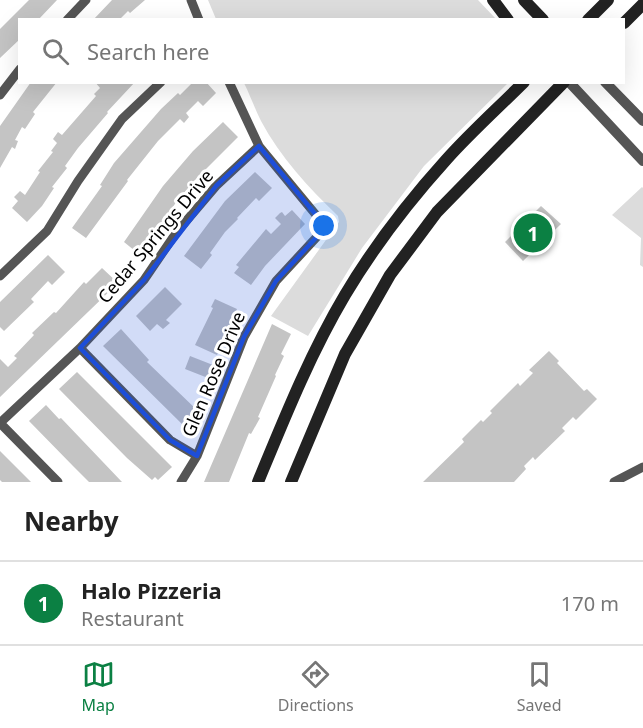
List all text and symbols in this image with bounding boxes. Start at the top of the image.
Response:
search box [18,18,625,84]
icon: search [39,35,72,68]
text: Search here [87,36,209,66]
street label: Cedar Springs Drive [92,164,218,308]
pin: 1 [514,210,552,256]
your location [309,211,338,240]
street label: Glen Rose Drive [176,308,250,440]
text: Nearby [24,503,119,539]
text: Halo Pizzeria [81,575,222,605]
text: 1 [38,590,49,617]
text: 170 m [561,590,619,617]
text: Restaurant [81,605,184,632]
tab: Map [81,658,115,716]
tab: Directions [278,658,354,716]
tab: Saved [517,658,561,716]

